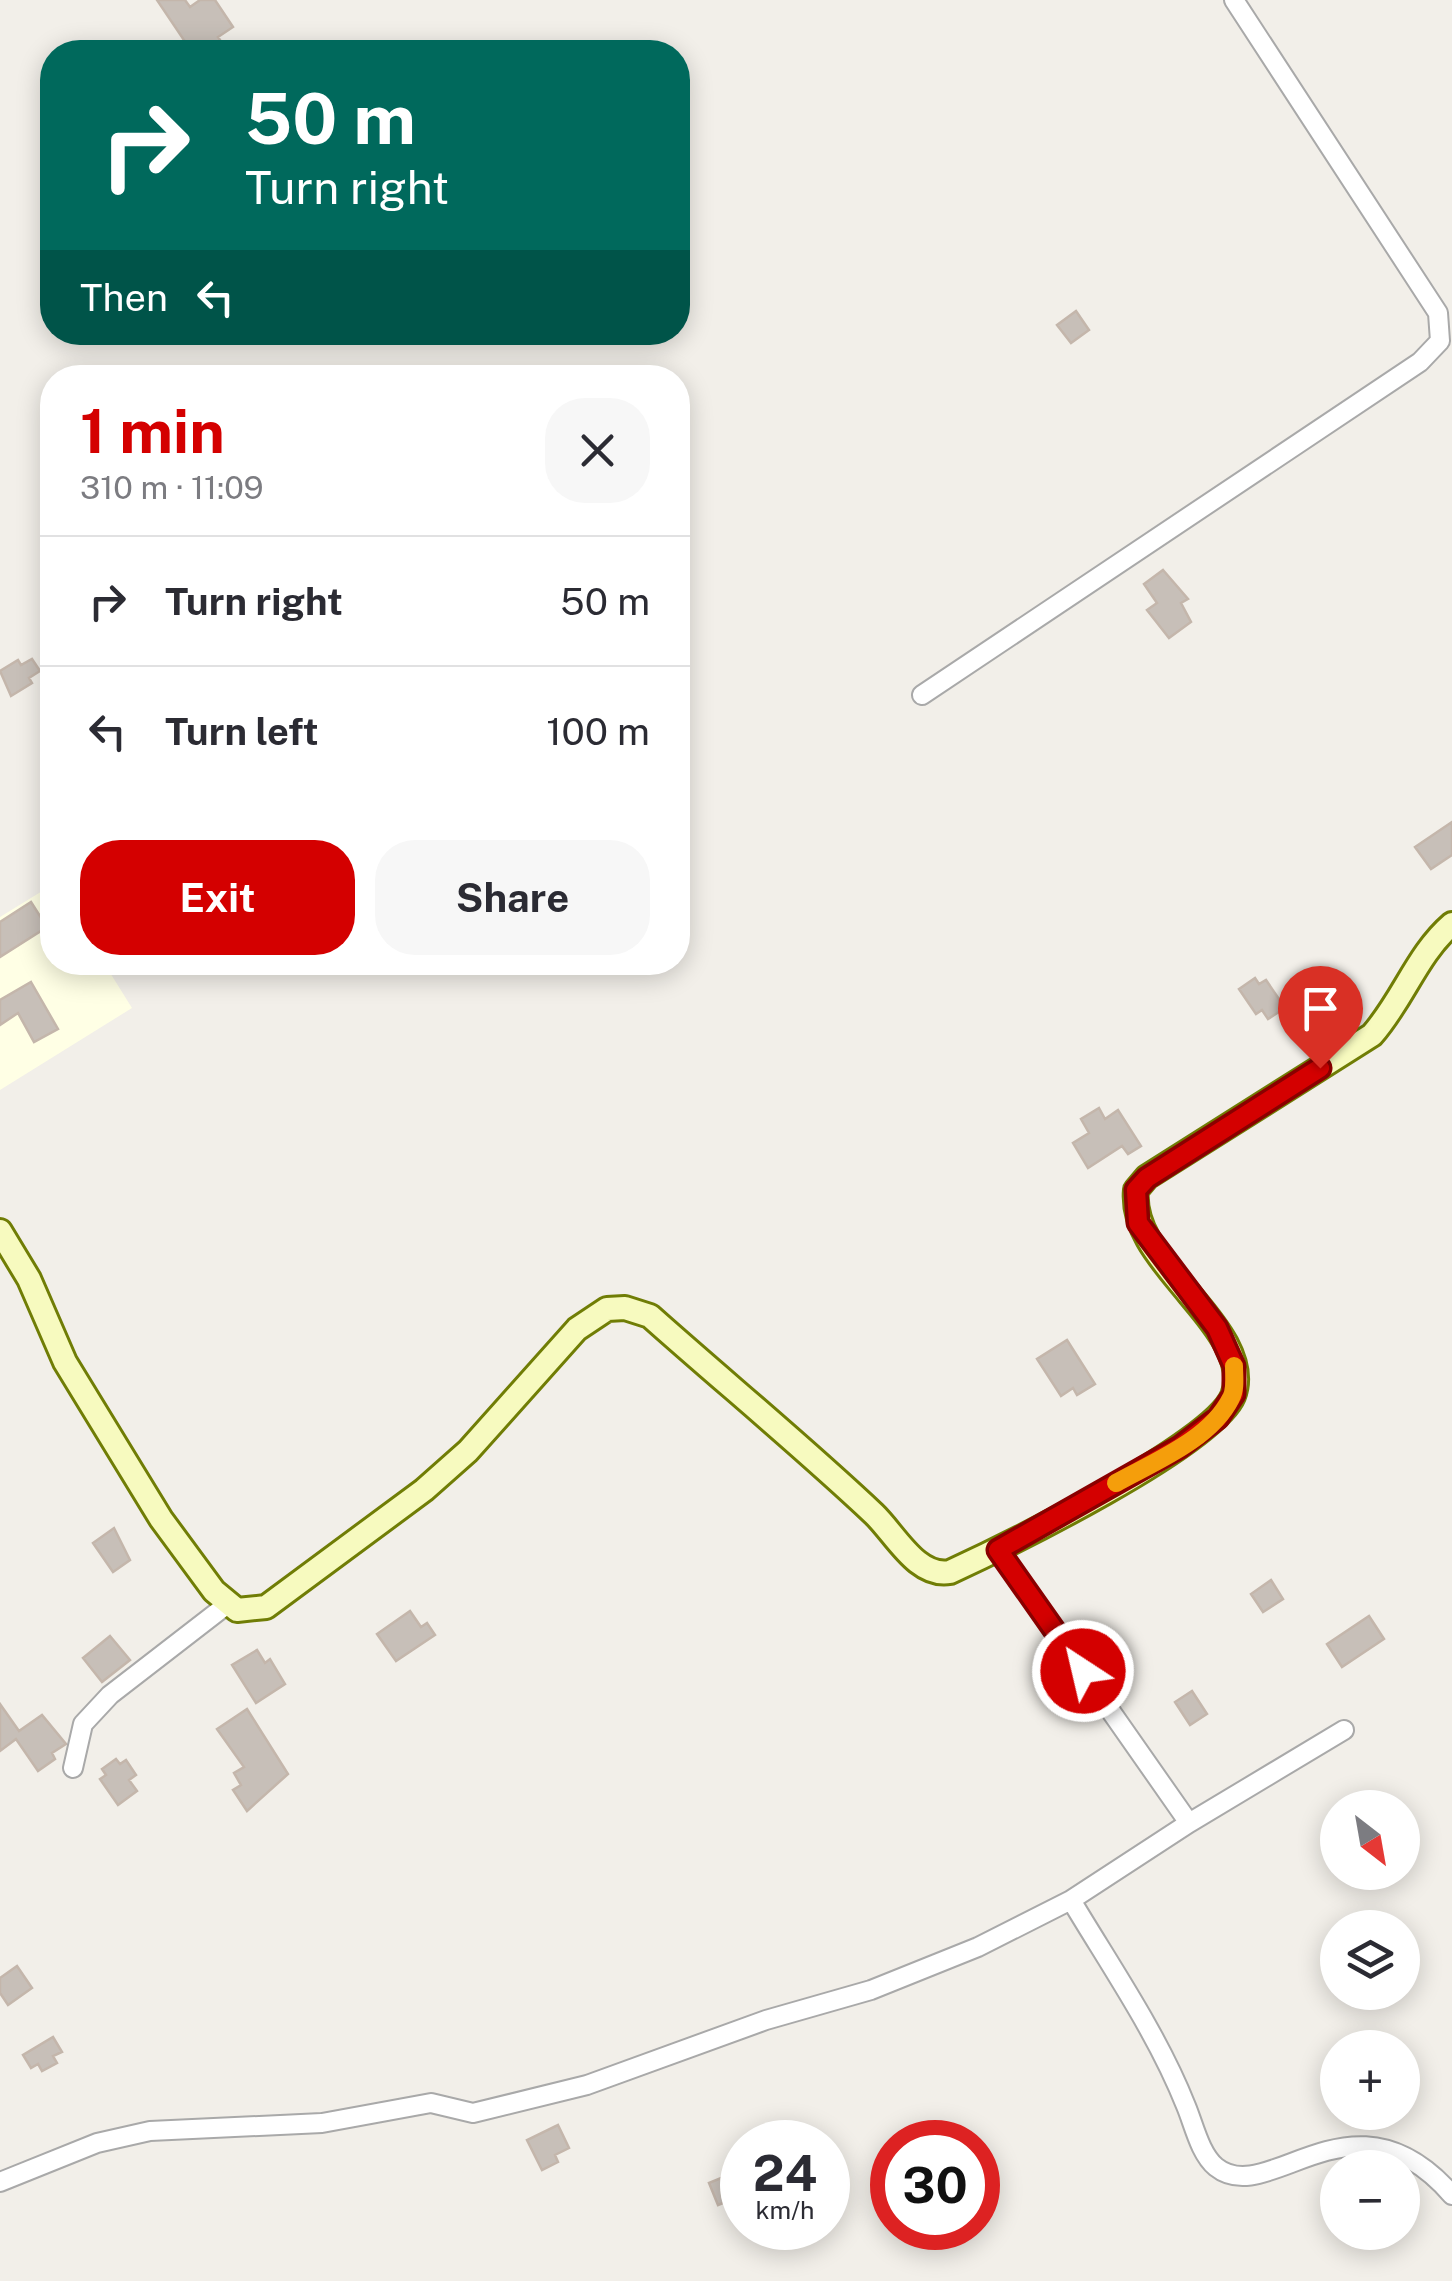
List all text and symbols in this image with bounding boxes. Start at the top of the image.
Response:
text: 50 m [245,77,416,160]
icon: right [80,80,210,210]
text: Turn right [245,161,449,214]
icon: left [188,270,243,325]
text: Then [80,275,168,320]
text: 1 min [80,396,225,467]
button: close [545,398,650,503]
text: 310 m · 11:09 [80,469,264,506]
icon: right [80,574,135,629]
text: Turn right [165,579,343,624]
text: 50 m [560,579,650,624]
icon: left [80,704,135,759]
text: Turn left [165,709,319,754]
text: 100 m [546,709,650,754]
button: Exit [80,840,355,955]
button: Share [375,840,650,955]
pin [1278,966,1363,1069]
icon: arrive [1293,981,1348,1036]
position arrow [1031,1619,1135,1723]
north arrow [1320,1790,1420,1890]
map controls [1320,1790,1420,2250]
button: layers [1320,1910,1420,2010]
button: + [1320,2030,1420,2130]
speed limit sign: 30 [870,2120,1000,2250]
text: 24 [753,2143,817,2202]
button: − [1320,2150,1420,2250]
text: km/h [756,2195,814,2225]

